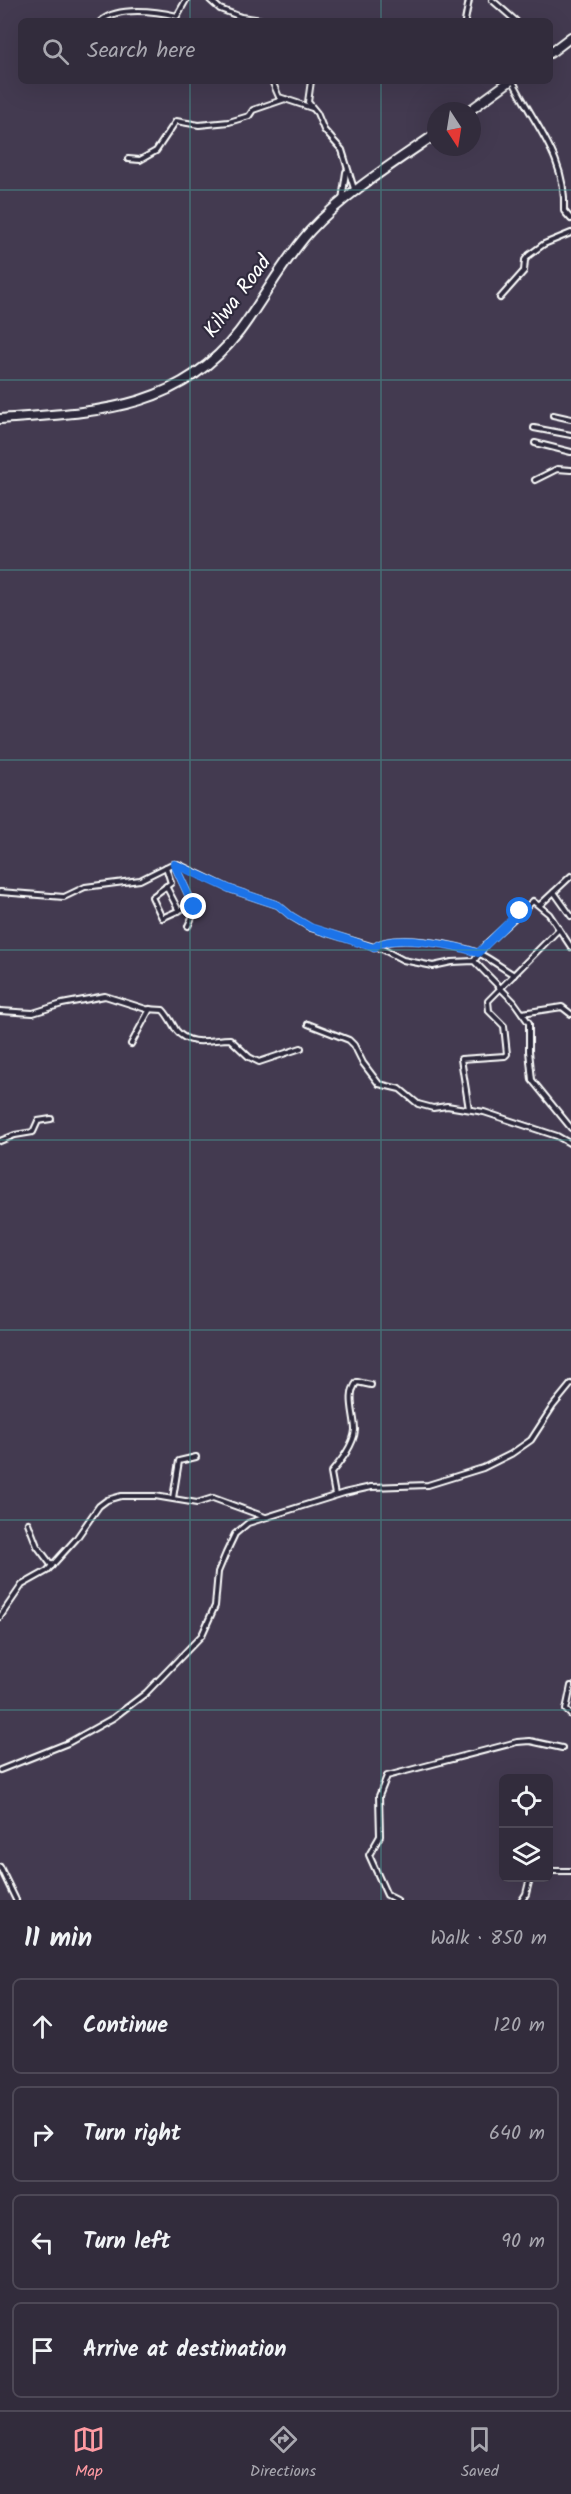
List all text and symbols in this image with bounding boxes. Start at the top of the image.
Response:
search box [18,18,553,84]
text: Search here [87,34,195,69]
icon: search [39,35,72,68]
north arrow [427,102,481,156]
street label: Kilwa Road [196,248,281,346]
route end [180,893,206,919]
route start [506,897,532,923]
map controls [499,1774,553,1882]
button: locate [499,1774,553,1828]
button: layers [499,1828,553,1882]
text: 11 min [24,1918,92,1960]
text: Walk · 850 m [430,1923,547,1955]
text: Continue [83,2009,168,2044]
icon: ahead [26,2010,59,2043]
text: 120 m [493,2010,545,2042]
text: Turn right [83,2117,181,2152]
icon: right [26,2118,59,2151]
text: 640 m [489,2118,545,2150]
text: Turn left [83,2225,170,2260]
icon: left [26,2226,59,2259]
text: 90 m [501,2226,545,2258]
text: Arrive at destination [83,2333,286,2368]
icon: arrive [26,2334,59,2367]
tab: Map [72,2423,105,2484]
tab: Directions [250,2423,316,2484]
tab: Saved [461,2423,499,2484]

